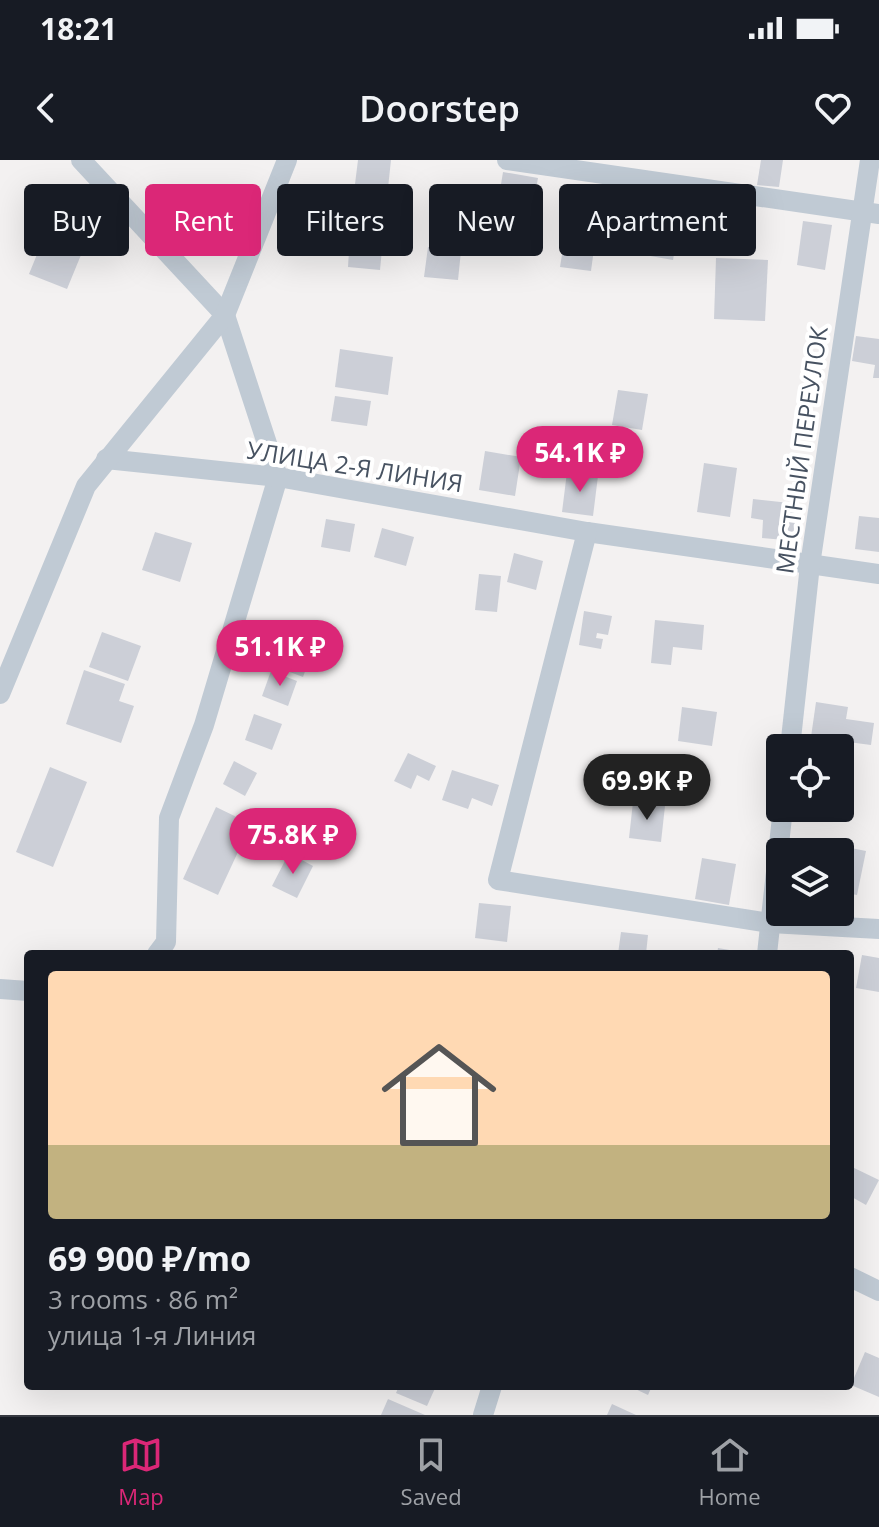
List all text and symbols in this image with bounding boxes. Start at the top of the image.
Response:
text: 18:21 [40,8,117,49]
text: Doorstep [359,84,520,133]
icon: back [24,86,68,130]
icon: heart [811,86,855,130]
chip: Buy [24,184,129,256]
chip: Rent [145,184,261,256]
chip: Filters [277,184,413,256]
chip: New [429,184,543,256]
chip: Apartment [559,184,756,256]
street label: МЕСТНЫЙ ПЕРЕУЛОК [767,324,835,576]
pin: 54.1K ₽ [506,426,654,494]
street label: УЛИЦА 2-Я ЛИНИЯ [245,433,465,499]
text: 54.1K ₽ [534,434,626,470]
pin: 51.1K ₽ [206,620,354,688]
text: 51.1K ₽ [234,628,326,664]
map controls [766,734,854,926]
button: locate [766,734,854,822]
pin: 69.9K ₽ [573,754,721,822]
text: 69.9K ₽ [601,762,693,798]
pin: 75.8K ₽ [219,808,367,876]
text: 75.8K ₽ [247,816,339,852]
button: layers [766,838,854,926]
icon: home [367,1023,511,1167]
text: 69 900 ₽/mo [48,1235,251,1281]
text: 3 rooms · 86 m² [48,1281,238,1317]
text: улица 1-я Линия [48,1317,256,1353]
tab: Map [118,1433,164,1511]
tab: Saved [401,1433,462,1511]
tab: Home [698,1433,761,1511]

